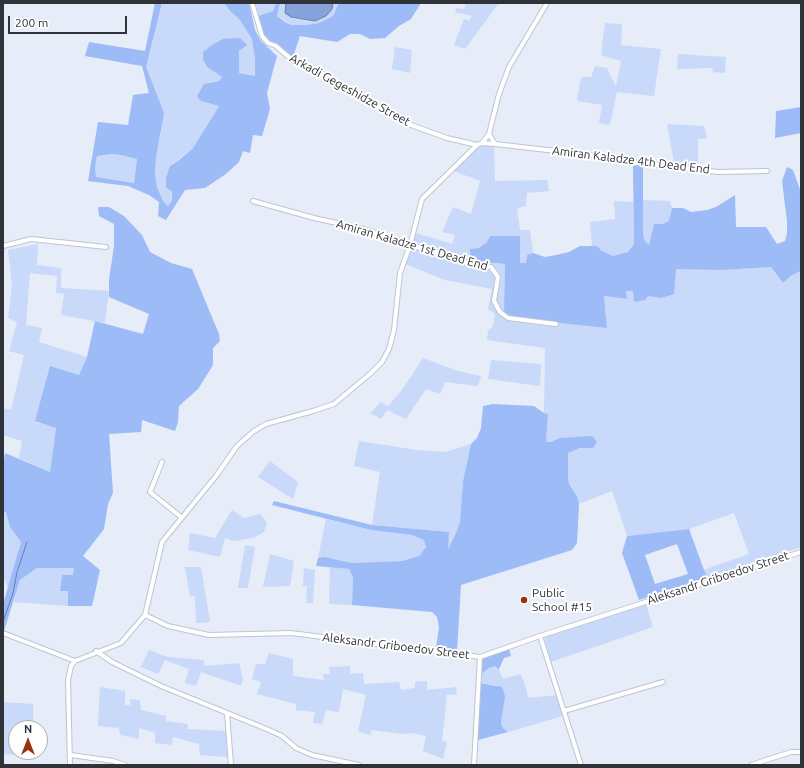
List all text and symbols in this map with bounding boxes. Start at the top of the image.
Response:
scale bar [10,8,129,34]
text: 200 m [15,16,48,29]
street label: Arkadi Gegeshidze Street [287,51,413,129]
street label: Amiran Kaladze 4th Dead End [551,143,711,177]
street label: Amiran Kaladze 1st Dead End [335,216,489,274]
street label: Aleksandr Griboedov Street [645,548,791,608]
place label: Public School #15 [532,586,592,614]
marker: Public School #15 [519,595,529,605]
street label: Aleksandr Griboedov Street [321,630,471,662]
north arrow [8,720,48,760]
text: N [24,723,32,735]

